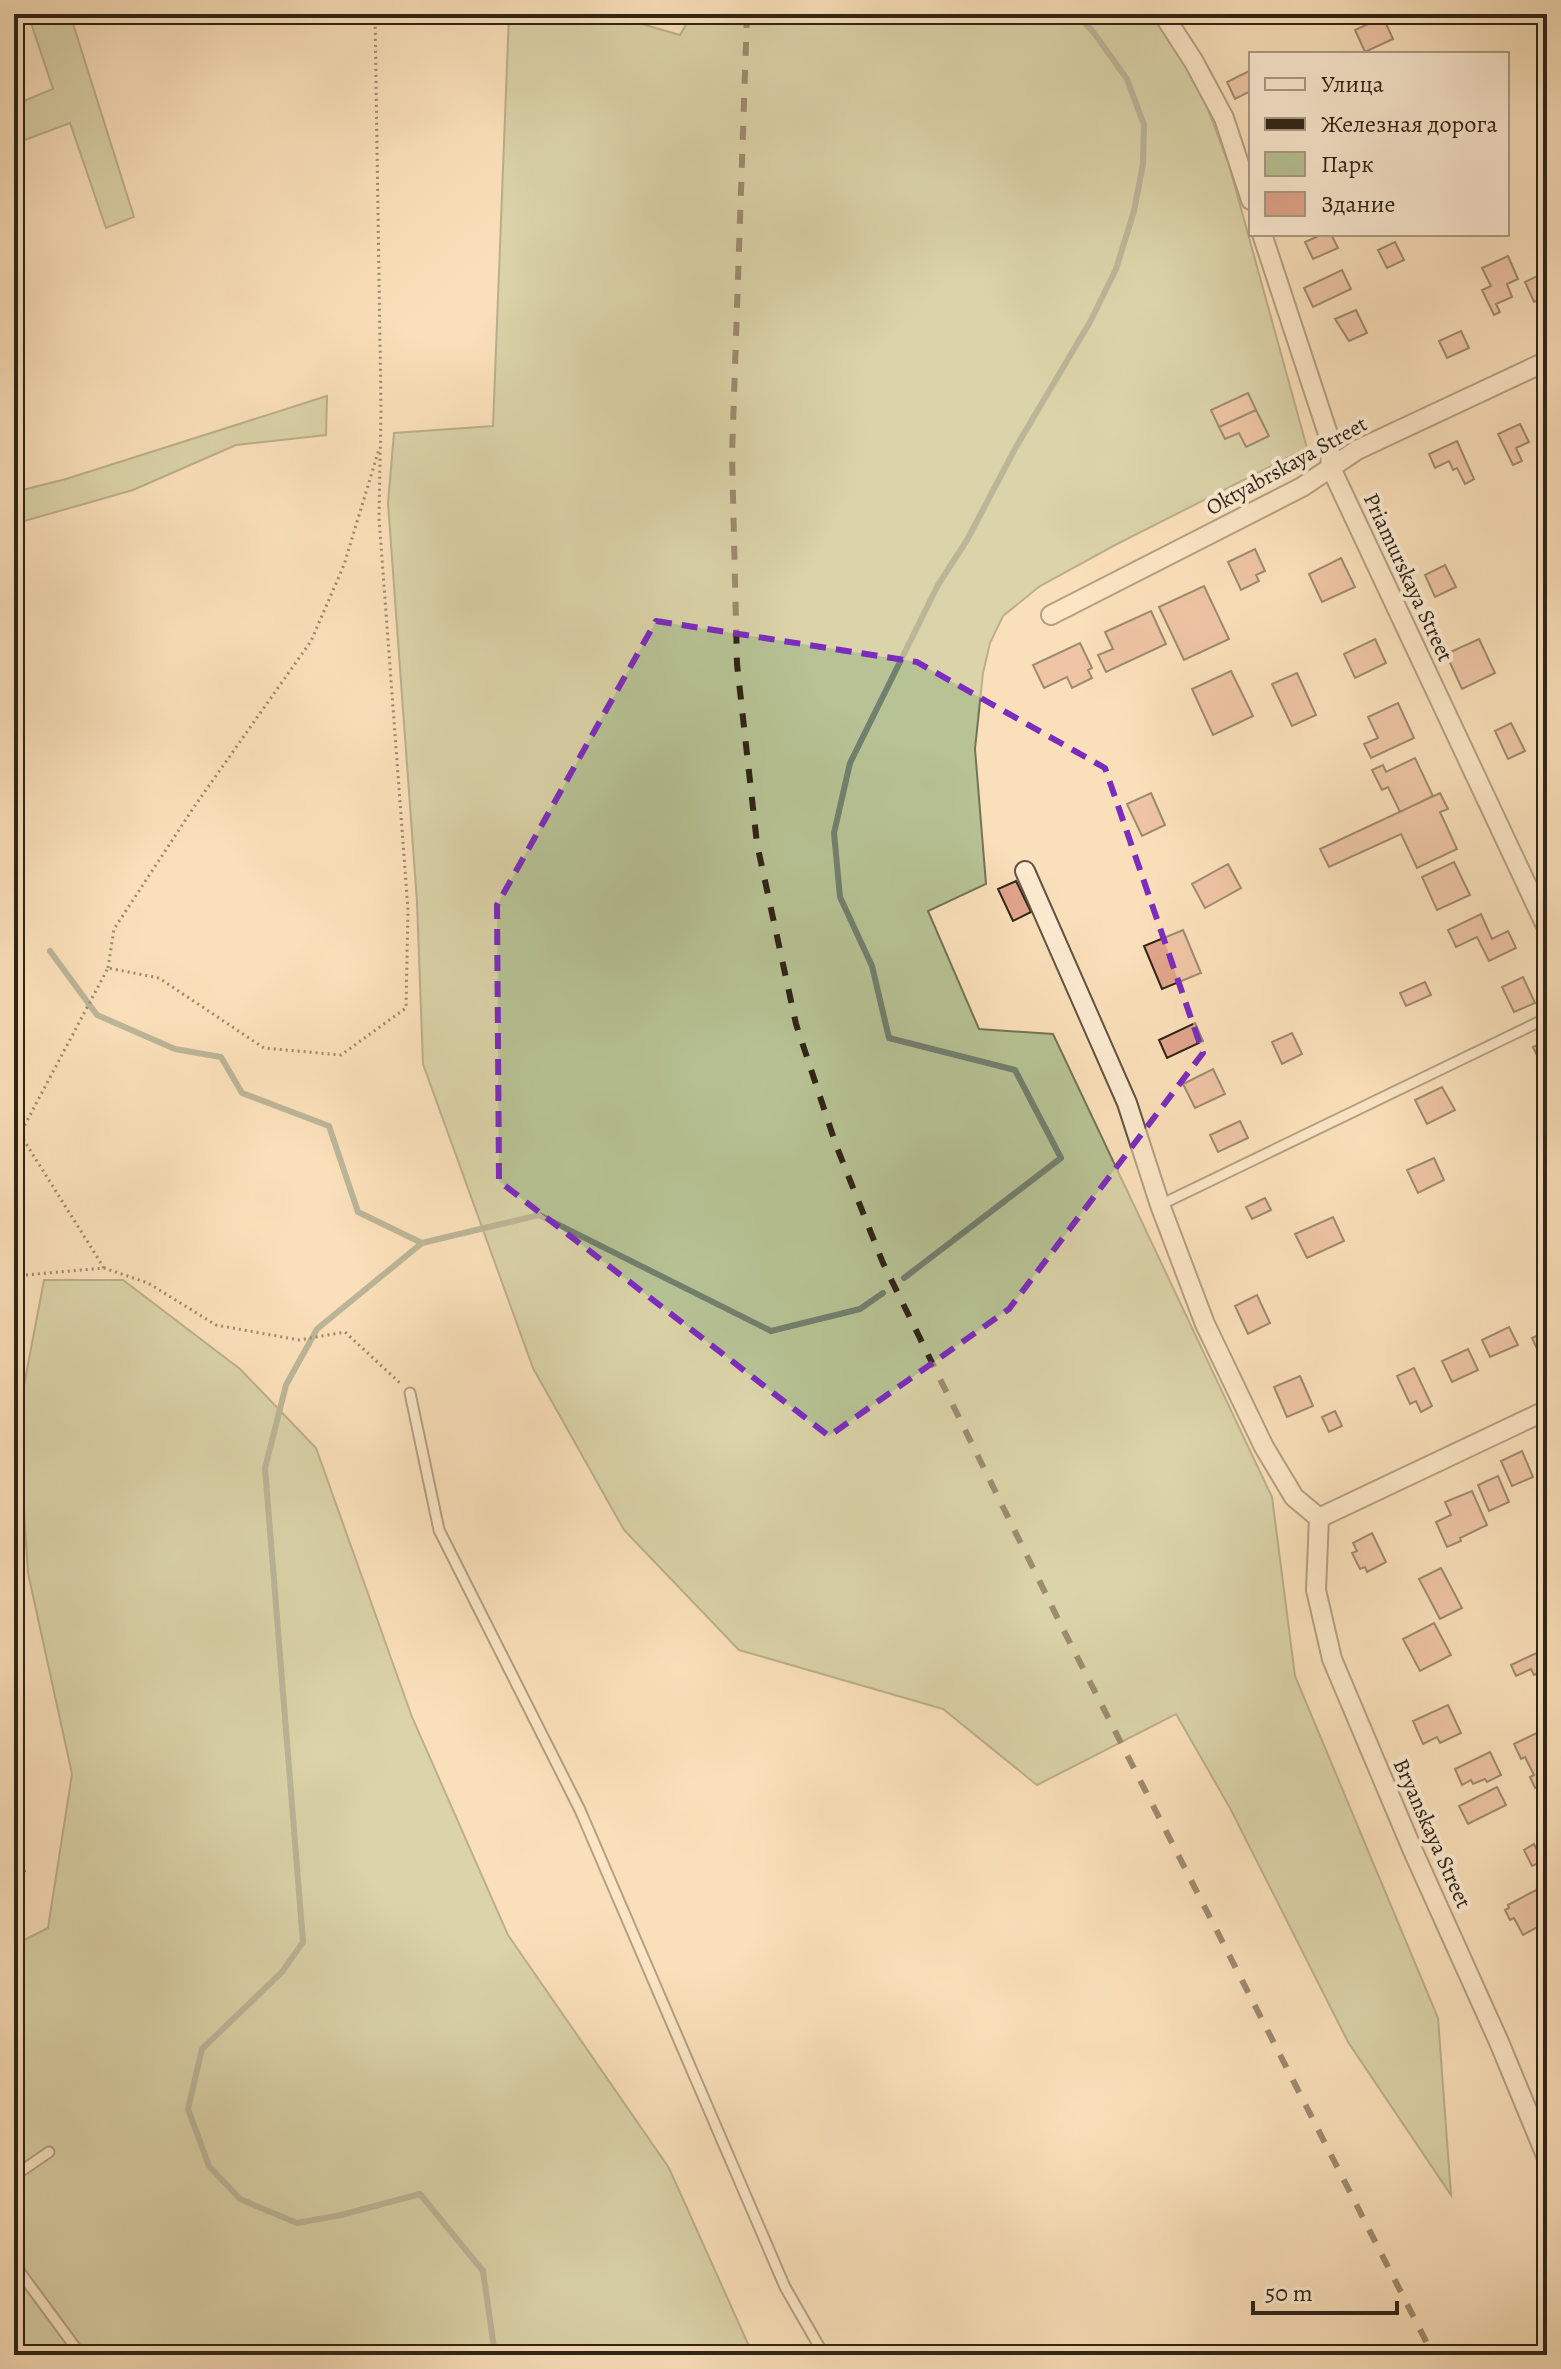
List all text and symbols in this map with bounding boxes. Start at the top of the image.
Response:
legend [1249,52,1509,236]
text: Улица [1321,68,1384,100]
text: Железная дорога [1321,108,1497,140]
text: Парк [1321,148,1374,180]
text: Здание [1321,188,1396,220]
street label: Oktyabrskaya Street [1200,409,1373,523]
street label: Priamurskaya Street [1356,488,1460,667]
street label: Bryanskaya Street [1386,1754,1478,1913]
scale bar [1253,2265,1397,2315]
text: 50 m [1265,2277,1313,2309]

